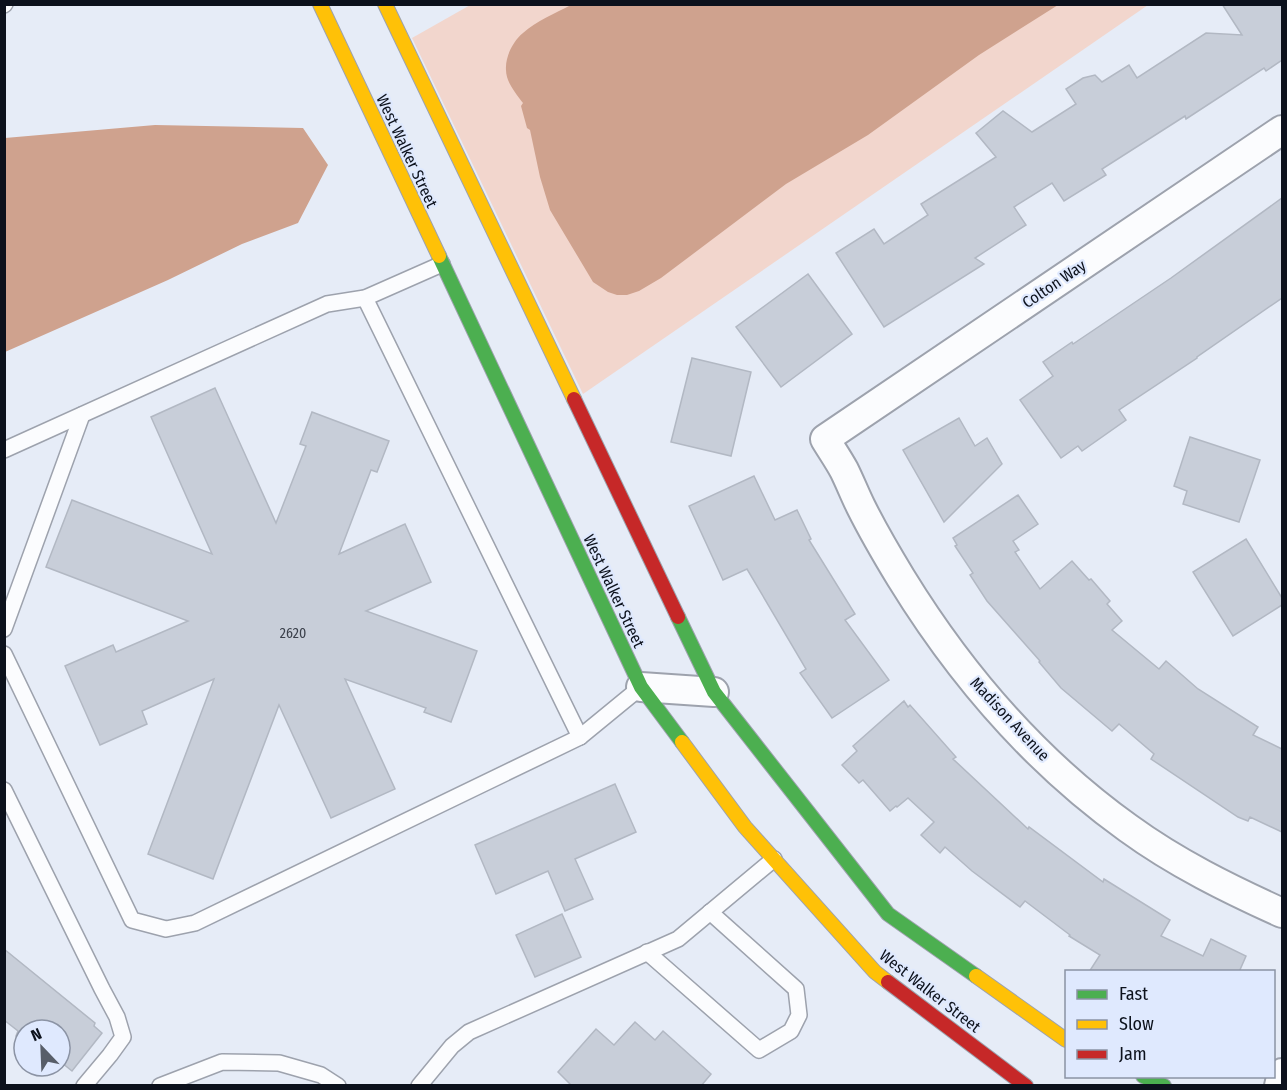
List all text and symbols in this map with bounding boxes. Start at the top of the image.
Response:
street label: West Walker Street [372,91,442,211]
street label: Colton Way [1019,255,1090,312]
street label: West Walker Street [579,531,649,651]
house number: 2620 [280,625,306,642]
street label: Madison Avenue [966,673,1054,765]
street label: West Walker Street [876,946,985,1037]
legend [1065,970,1275,1078]
text: Fast [1119,983,1148,1005]
text: Slow [1119,1013,1154,1035]
north arrow [12,1018,72,1078]
text: N [28,1024,44,1045]
text: Jam [1119,1043,1147,1065]

